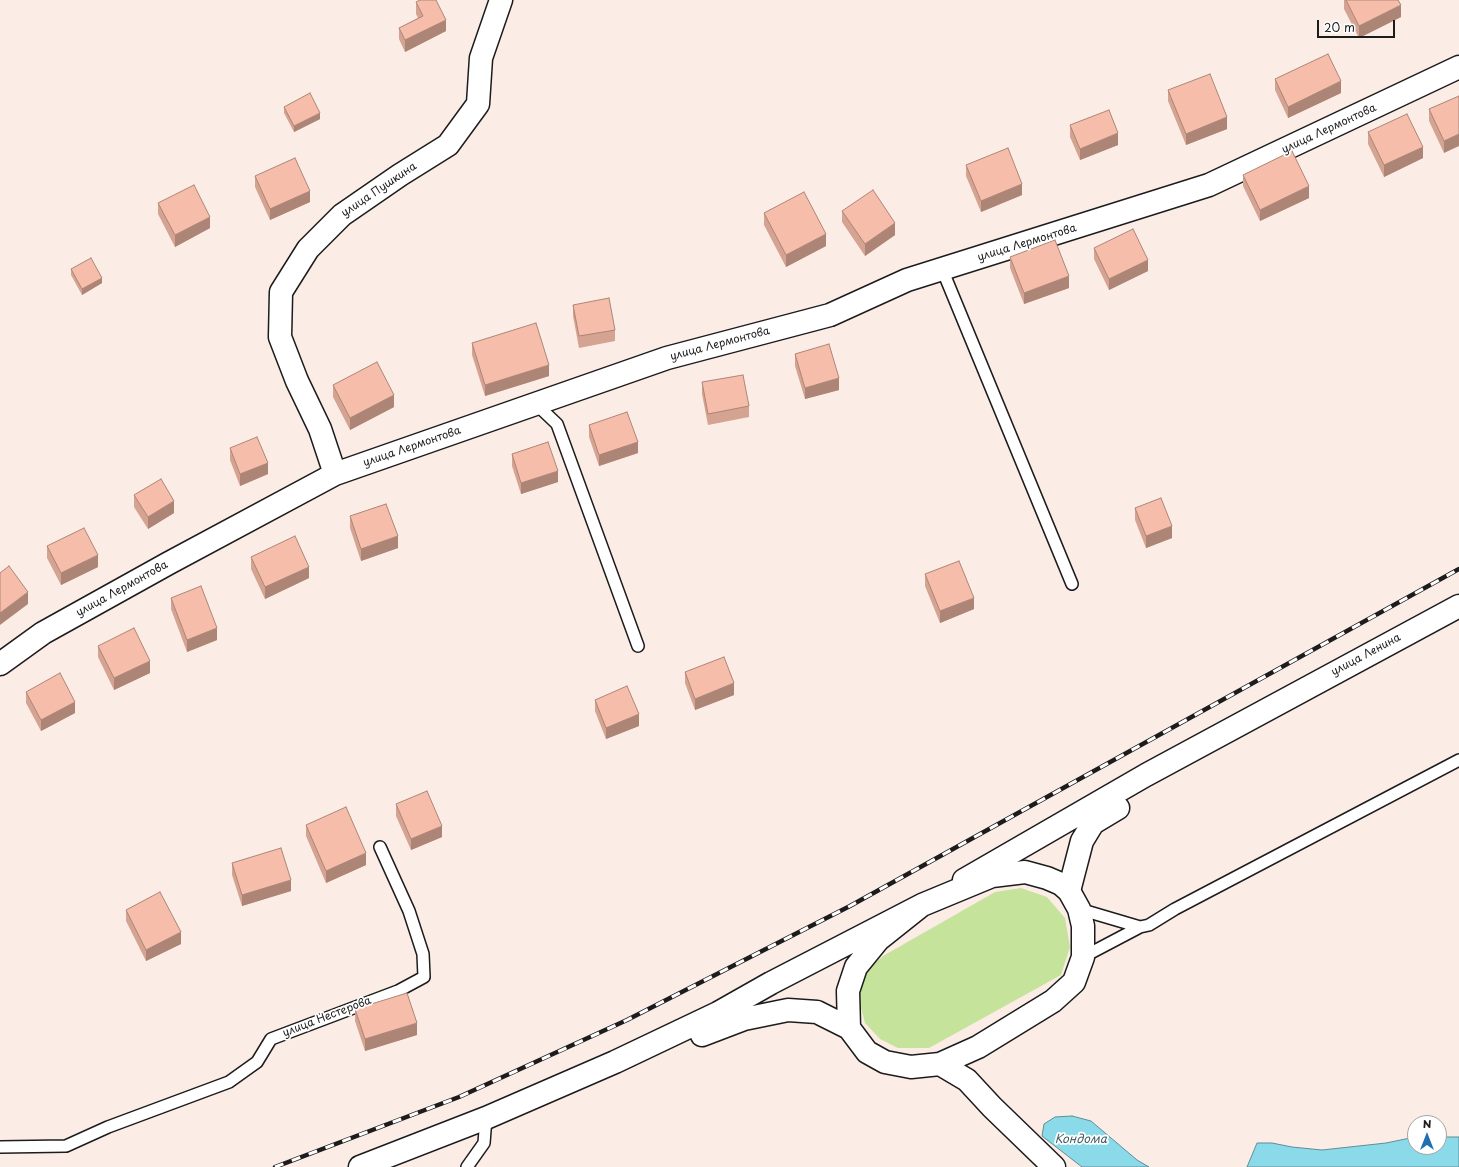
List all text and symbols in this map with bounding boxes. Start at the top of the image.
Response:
scale bar [1319,12,1397,38]
text: 20 m [1324,18,1355,36]
street label: улица Лермонтова [1280,101,1378,157]
street label: улица Пушкина [339,160,419,220]
street label: улица Лермонтова [976,222,1078,264]
street label: улица Лермонтова [669,324,771,364]
street label: улица Лермонтова [361,424,463,470]
street label: улица Лермонтова [74,558,170,620]
street label: улица Ленина [1329,631,1403,679]
street label: улица Нестерова [281,994,373,1040]
north arrow [1407,1115,1447,1155]
text: N [1423,1115,1431,1132]
water label: Кондома [1055,1133,1107,1147]

